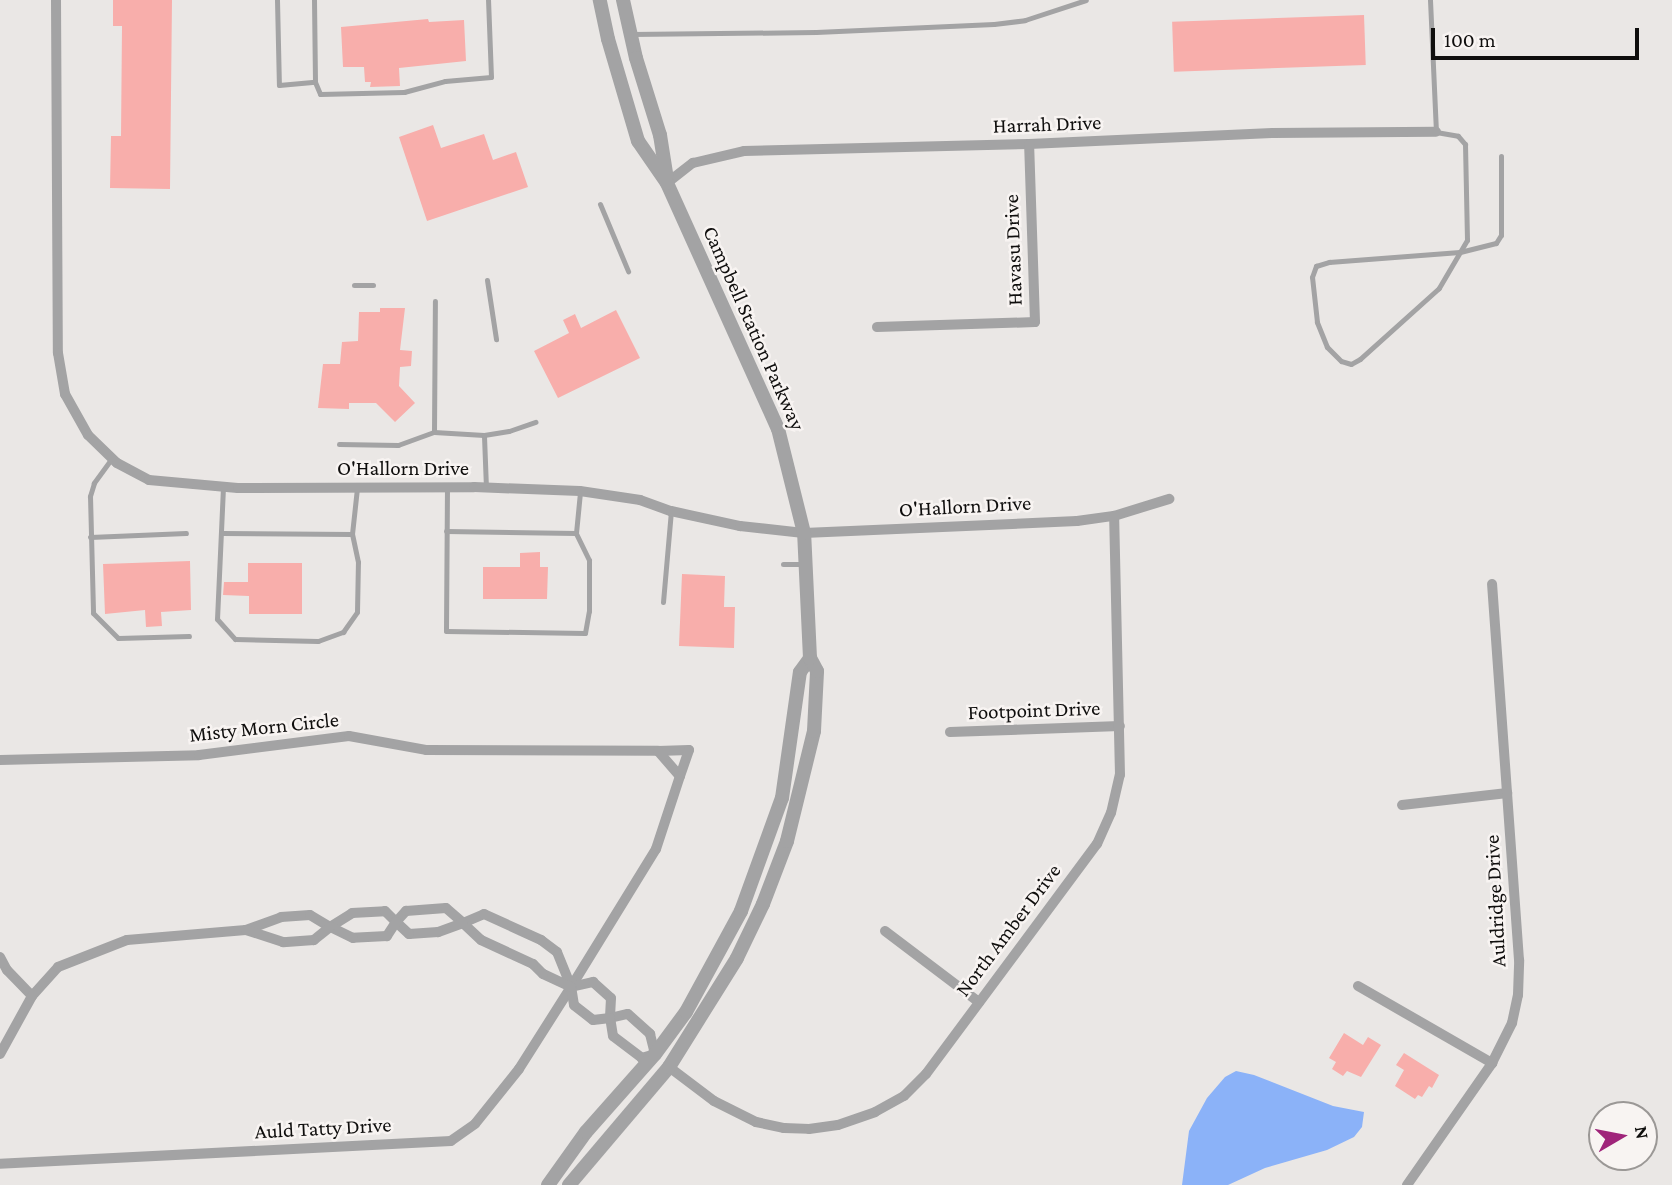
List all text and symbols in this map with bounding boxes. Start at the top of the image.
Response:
scale bar [1434,14,1642,58]
text: 100 m [1444,28,1496,52]
street label: Harrah Drive [992,110,1102,138]
street label: Havasu Drive [998,194,1028,306]
street label: Campbell Station Parkway [698,222,810,434]
street label: O'Hallorn Drive [337,455,469,481]
street label: O'Hallorn Drive [898,490,1032,522]
street label: Footpoint Drive [967,695,1101,725]
street label: Misty Morn Circle [188,707,340,747]
street label: Auldridge Drive [1479,834,1511,968]
street label: North Amber Drive [950,859,1066,1001]
north arrow [1588,1101,1658,1171]
street label: Auld Tatty Drive [254,1112,392,1144]
text: N [1631,1124,1654,1141]

